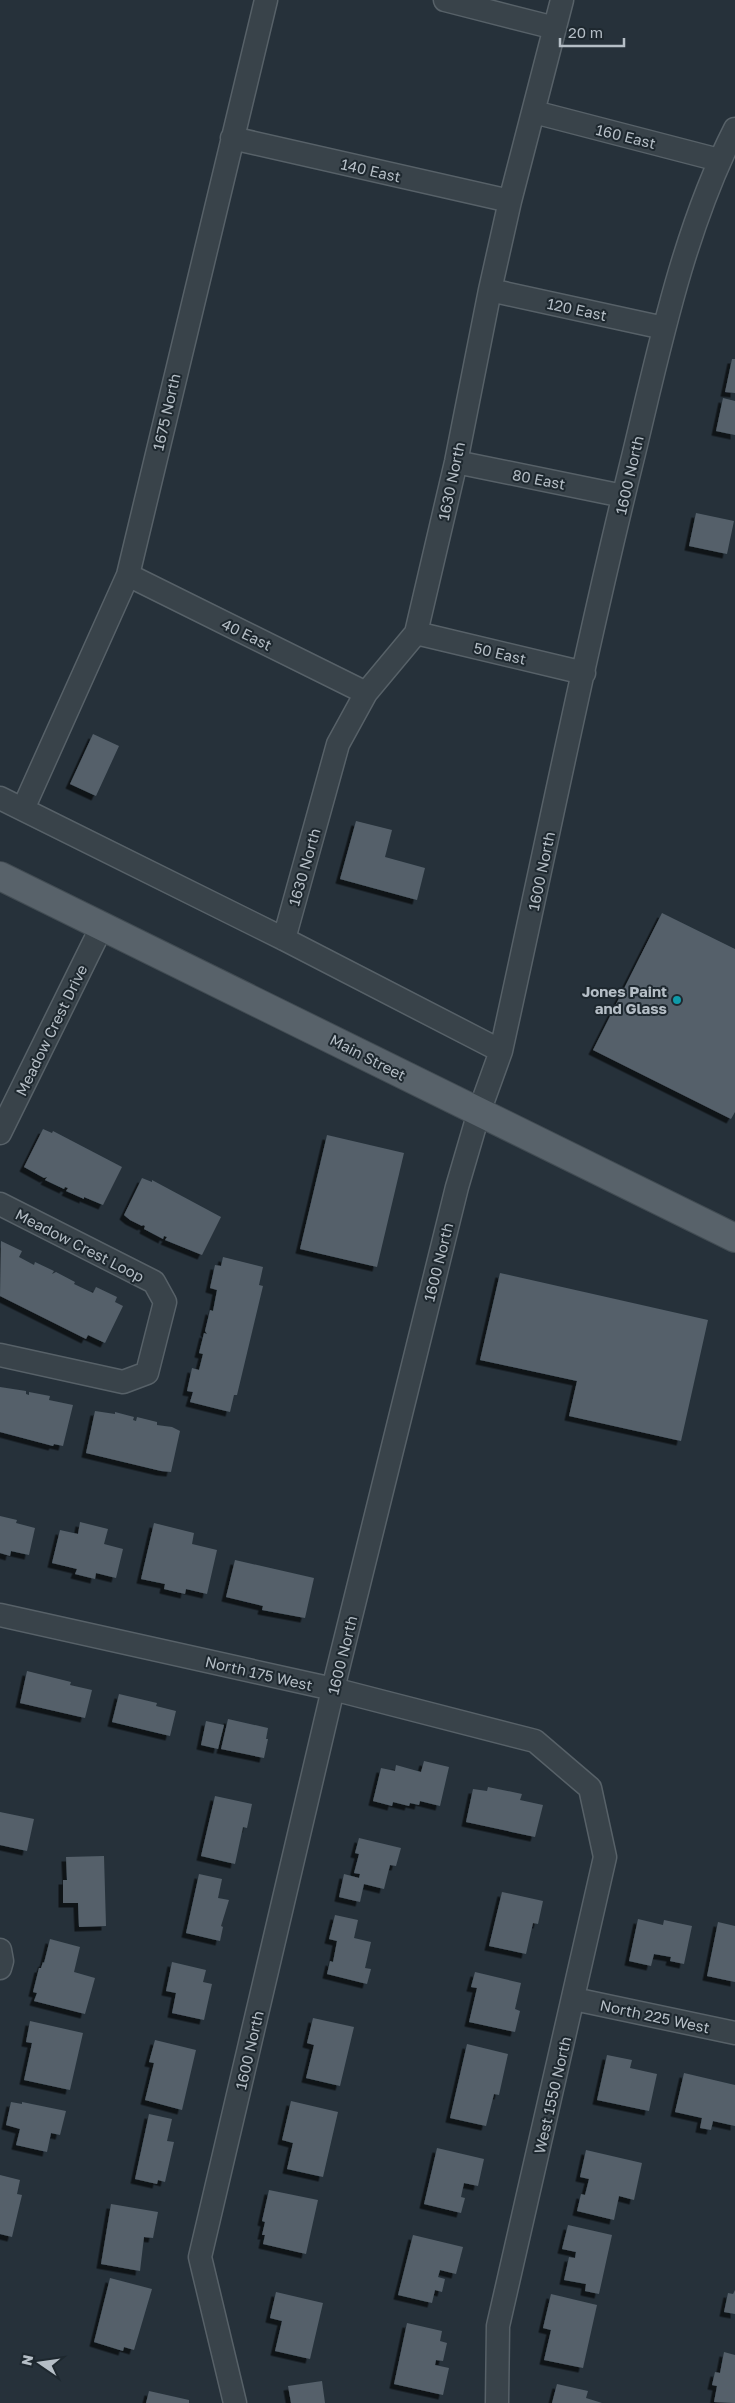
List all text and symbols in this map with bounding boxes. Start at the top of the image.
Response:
scale bar [560,15,624,47]
text: 20 m [568,23,603,41]
street label: 160 East [594,120,658,152]
street label: 140 East [339,154,403,186]
street label: 120 East [546,294,608,324]
street label: 1675 North [148,372,184,452]
street label: 1600 North [611,434,647,516]
street label: 1630 North [434,440,468,522]
street label: 80 East [511,465,567,493]
street label: 40 East [219,614,275,654]
street label: 50 East [472,638,528,668]
street label: 1630 North [284,826,324,908]
street label: 1600 North [524,830,558,912]
street label: Meadow Crest Drive [11,961,91,1098]
place label: Jones Paint and Glass [582,982,667,1017]
marker: Jones Paint and Glass [671,994,683,1006]
street label: Main Street [327,1030,409,1084]
street label: Meadow Crest Loop [13,1205,147,1285]
street label: 1600 North [420,1221,456,1303]
street label: 1600 North [324,1614,360,1696]
street label: North 175 West [204,1652,314,1694]
street label: North 225 West [598,1996,712,2036]
street label: 1600 North [231,2009,267,2091]
street label: West 1550 North [530,2035,574,2155]
north arrow [15,2338,65,2388]
text: N [17,2353,36,2367]

